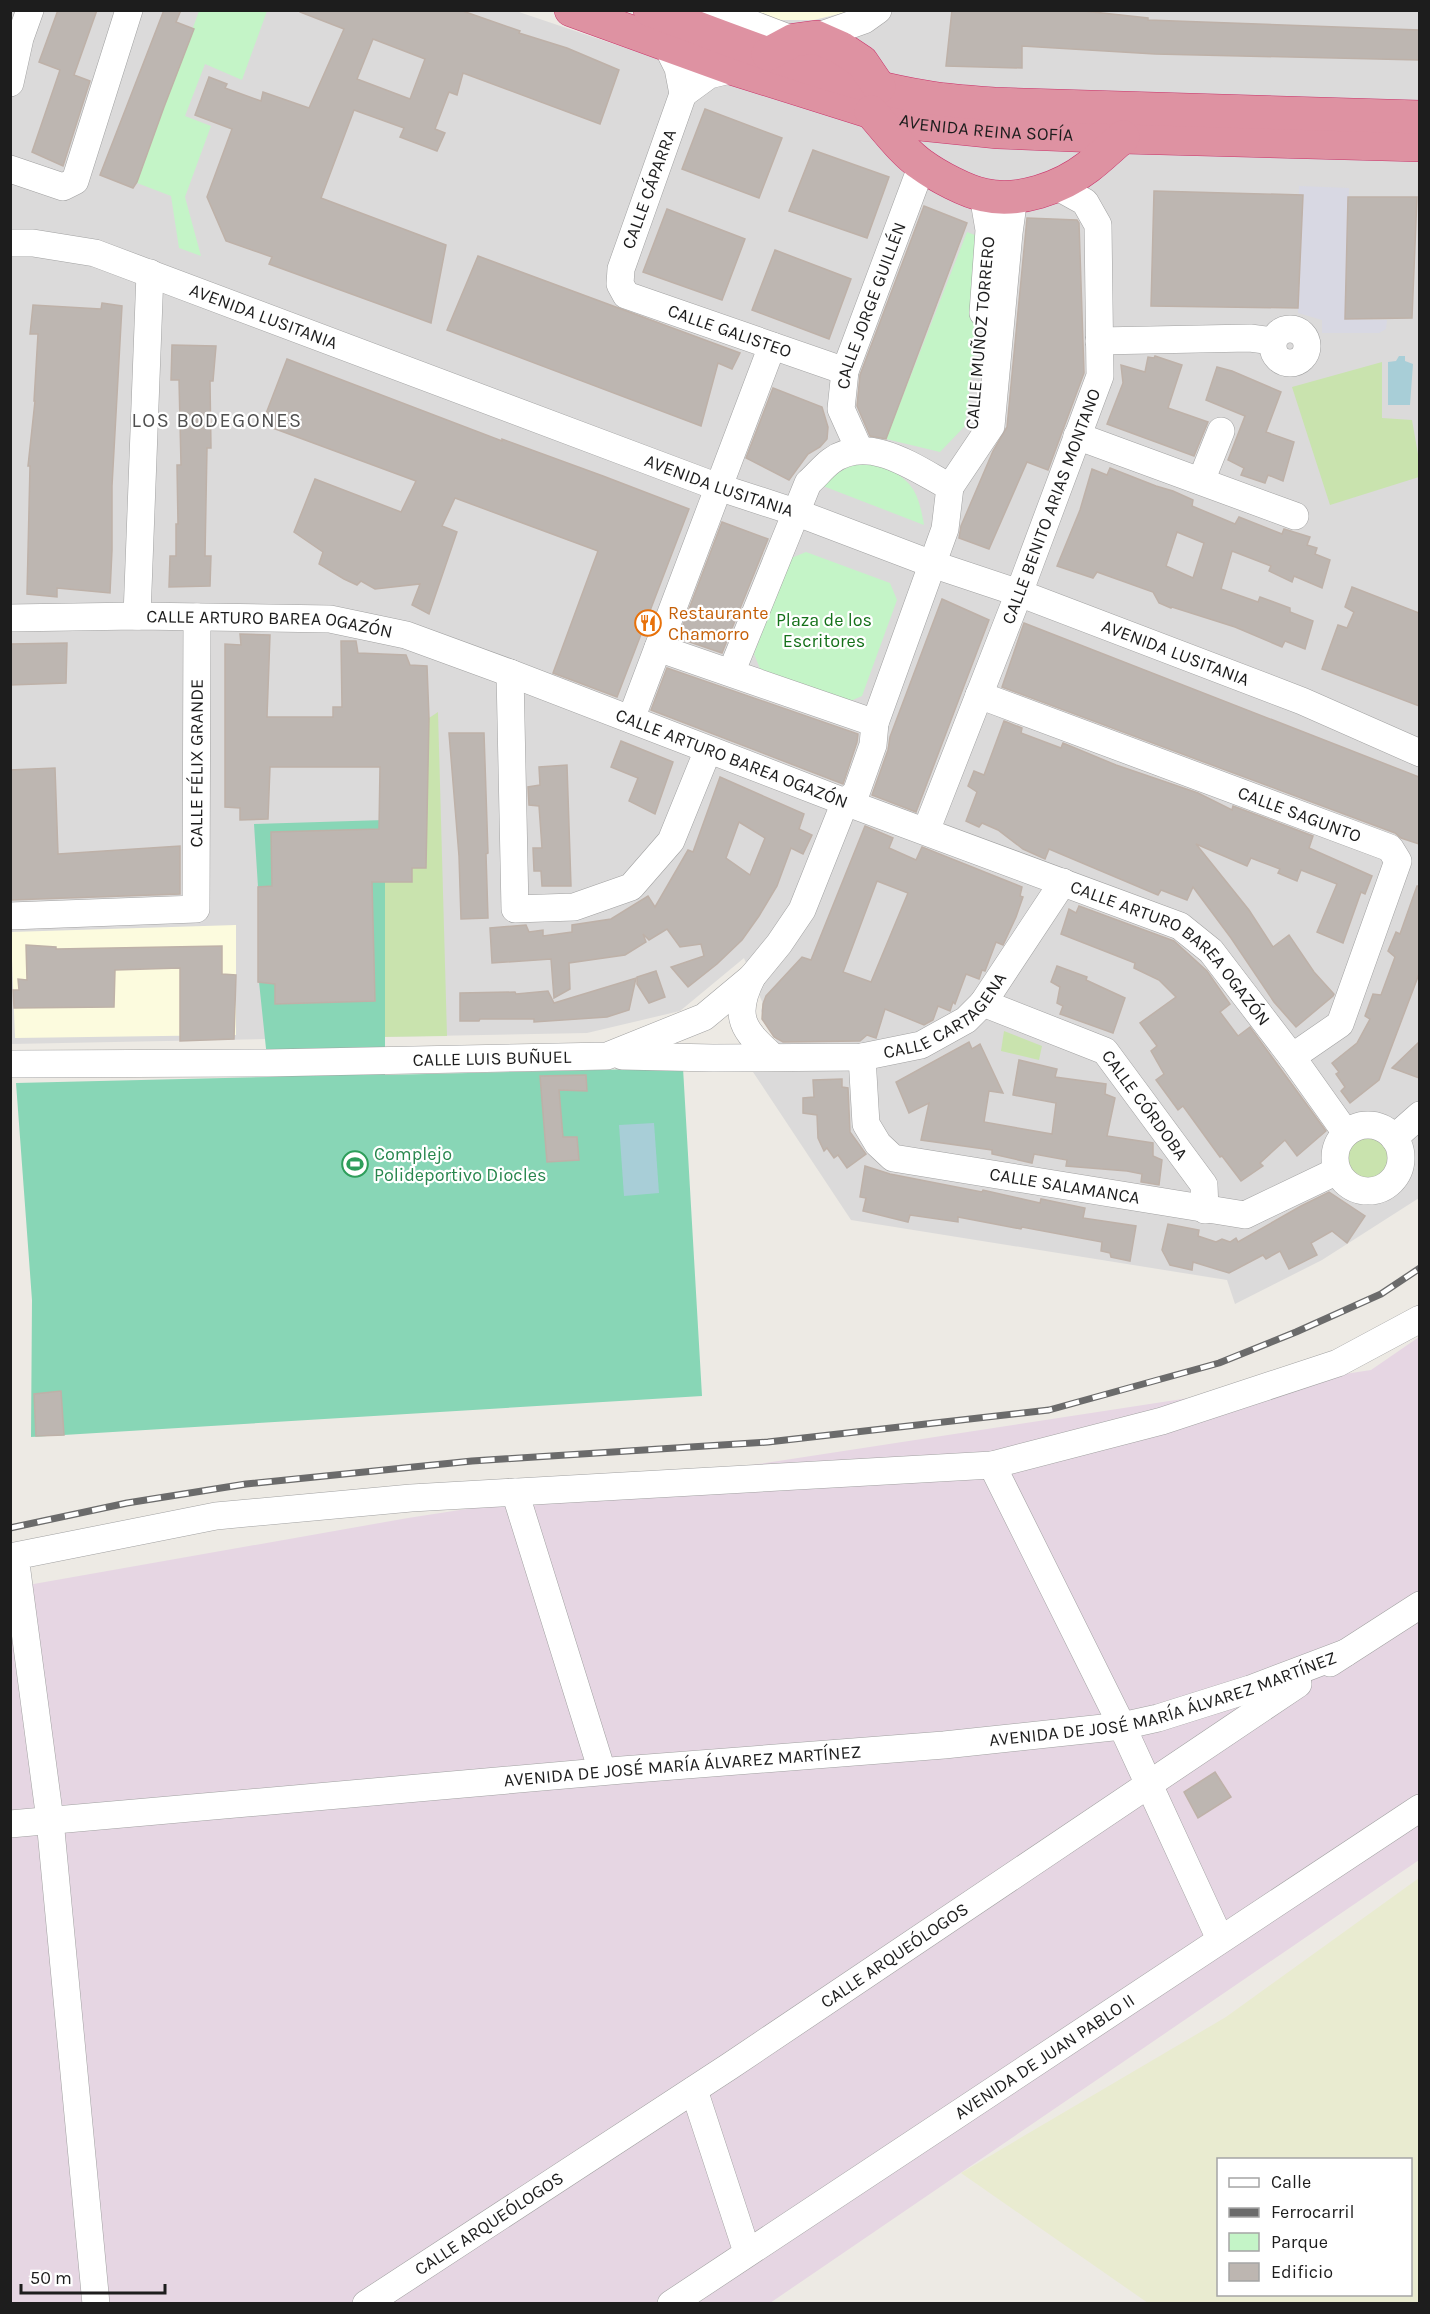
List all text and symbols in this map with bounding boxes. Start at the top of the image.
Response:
street label: AVENIDA REINA SOFÍA [897,108,1074,146]
street label: CALLE CÁPARRA [616,126,681,252]
street label: CALLE JORGE GUILLÉN [832,219,911,390]
street label: CALLE MUÑOZ TORRERO [961,235,999,431]
street label: AVENIDA LUSITANIA [187,279,341,354]
street label: CALLE GALISTEO [665,299,795,363]
street label: CALLE BENITO ARIAS MONTANO [997,385,1105,627]
district label: LOS BODEGONES [131,409,303,432]
street label: AVENIDA LUSITANIA [642,449,796,522]
place label: Restaurante Chamorro [668,602,769,645]
street label: CALLE ARTURO BAREA OGAZÓN [146,605,394,643]
restaurant icon: Restaurante Chamorro [633,608,663,638]
park label: Plaza de los Escritores [776,609,872,652]
street label: AVENIDA LUSITANIA [1098,615,1252,691]
street label: CALLE FÉLIX GRANDE [184,679,208,848]
street label: CALLE ARTURO BAREA OGAZÓN [612,704,851,813]
street label: CALLE SAGUNTO [1235,781,1364,847]
street label: CALLE ARTURO BAREA OGAZÓN [1067,875,1275,1030]
street label: CALLE CARTAGENA [881,968,1011,1063]
street label: CALLE CÓRDOBA [1097,1045,1193,1164]
street label: CALLE LUIS BUÑUEL [412,1046,572,1071]
place label: Complejo Polideportivo Diocles [374,1143,546,1186]
sports icon: Complejo Polideportivo Diocles [340,1149,370,1179]
street label: CALLE SALAMANCA [988,1163,1142,1209]
street label: AVENIDA DE JOSÉ MARÍA ÁLVAREZ MARTÍNEZ [988,1646,1340,1751]
street label: AVENIDA DE JOSÉ MARÍA ÁLVAREZ MARTÍNEZ [503,1740,862,1791]
street label: CALLE ARQUEÓLOGOS [816,1898,972,2013]
street label: AVENIDA DE JUAN PABLO II [950,1989,1139,2124]
legend [1217,2158,1412,2296]
street label: CALLE ARQUEÓLOGOS [410,2167,568,2280]
text: Calle [1271,2171,1311,2193]
text: Ferrocarril [1271,2201,1355,2223]
text: Parque [1271,2231,1328,2253]
scale bar [21,2257,165,2295]
text: Edificio [1271,2261,1333,2283]
text: 50 m [30,2267,72,2289]

